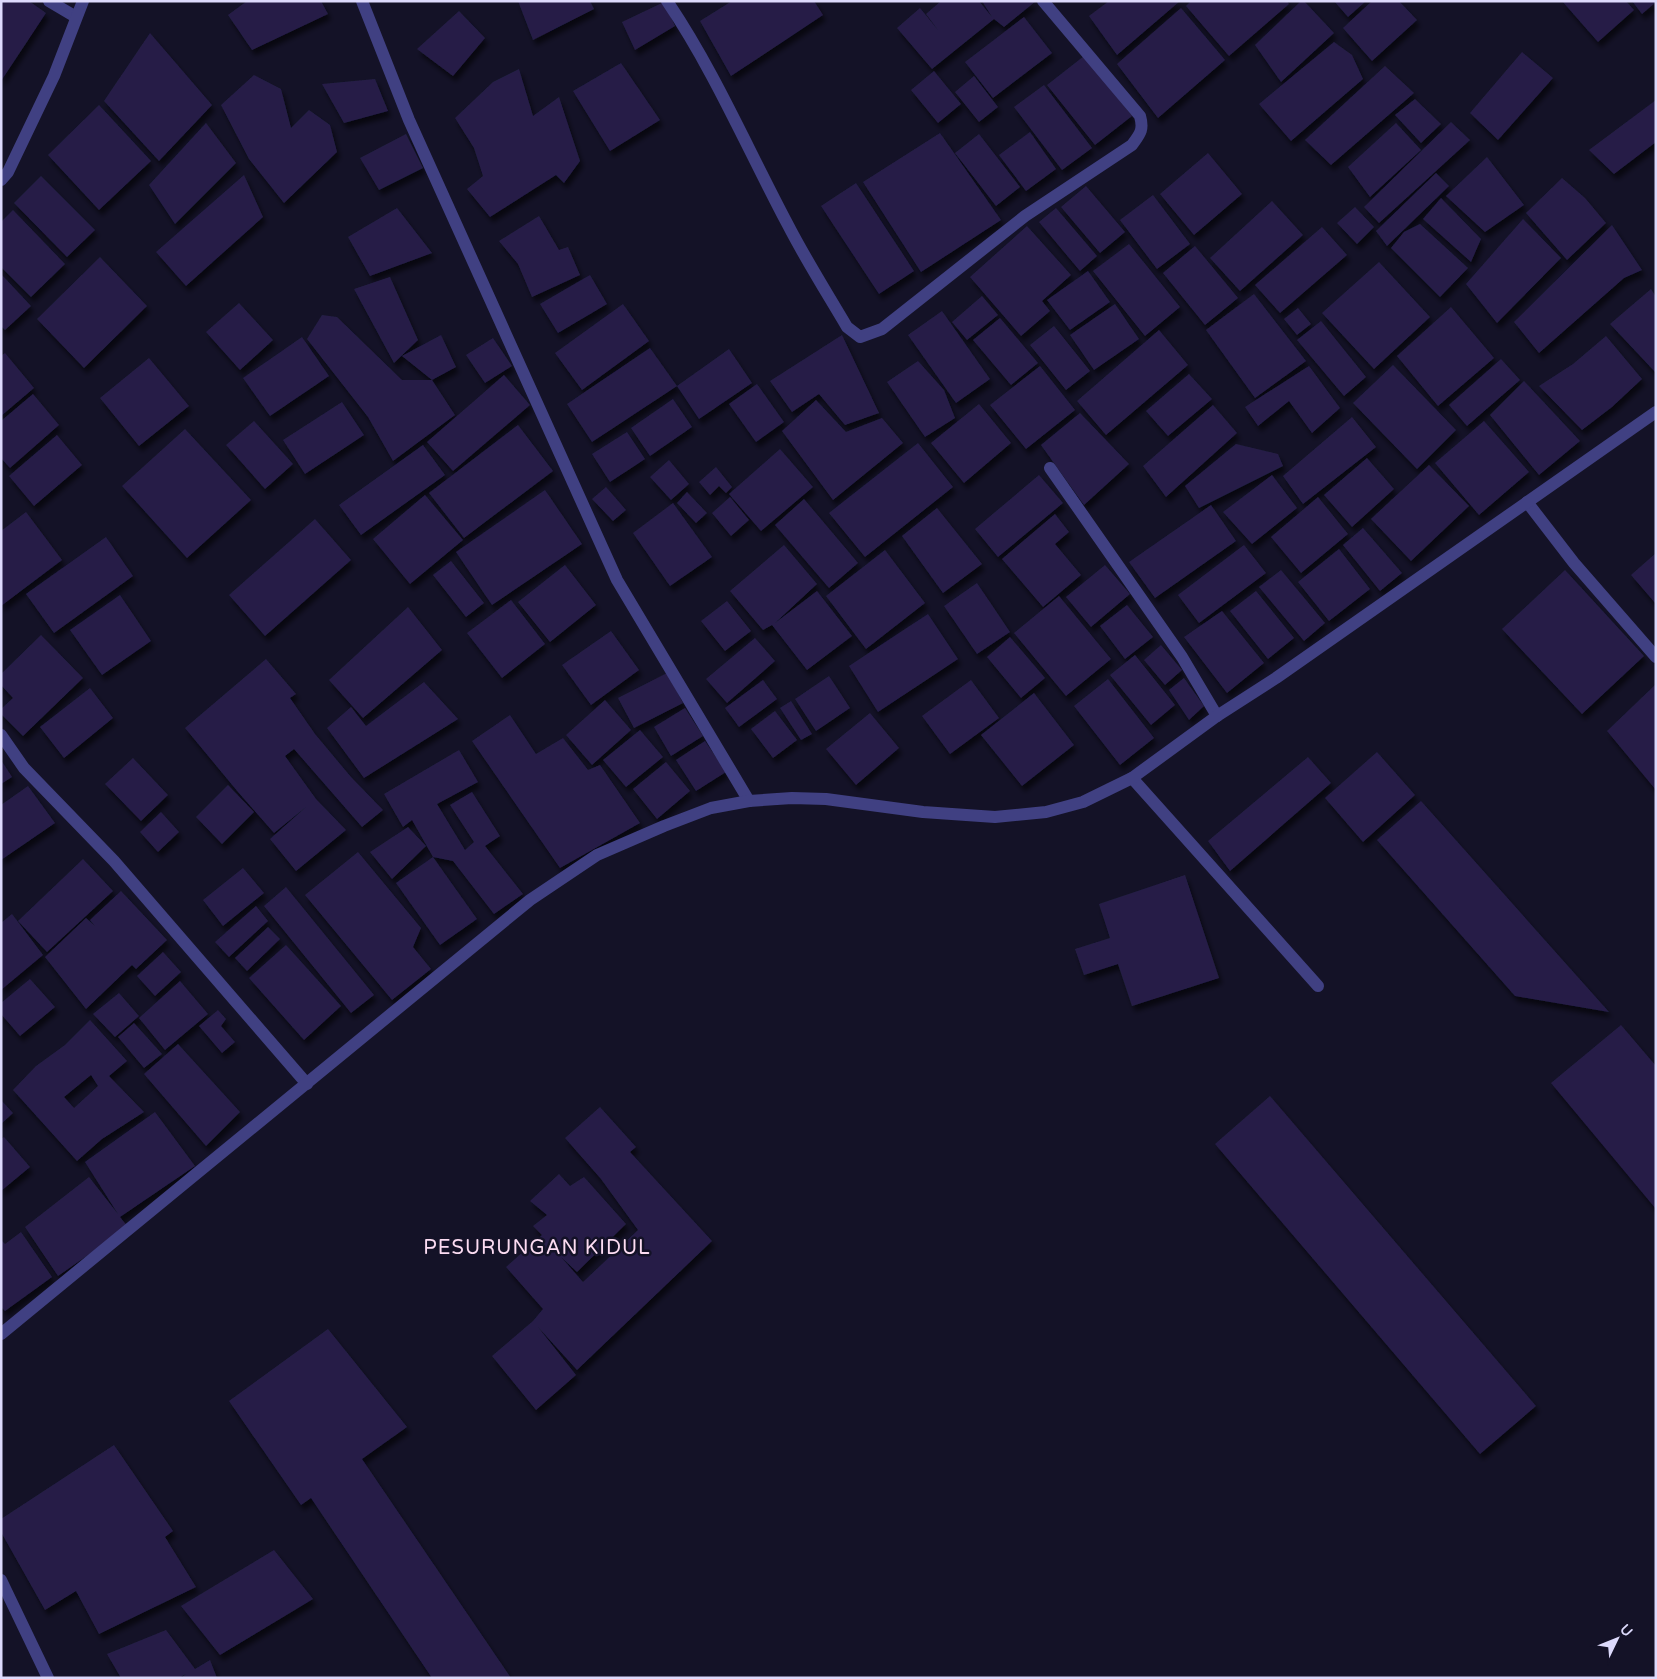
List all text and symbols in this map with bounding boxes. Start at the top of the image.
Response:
district label: PESURUNGAN KIDUL [423,1236,651,1260]
north arrow [1592,1614,1642,1664]
text: U [1616,1621,1636,1640]

